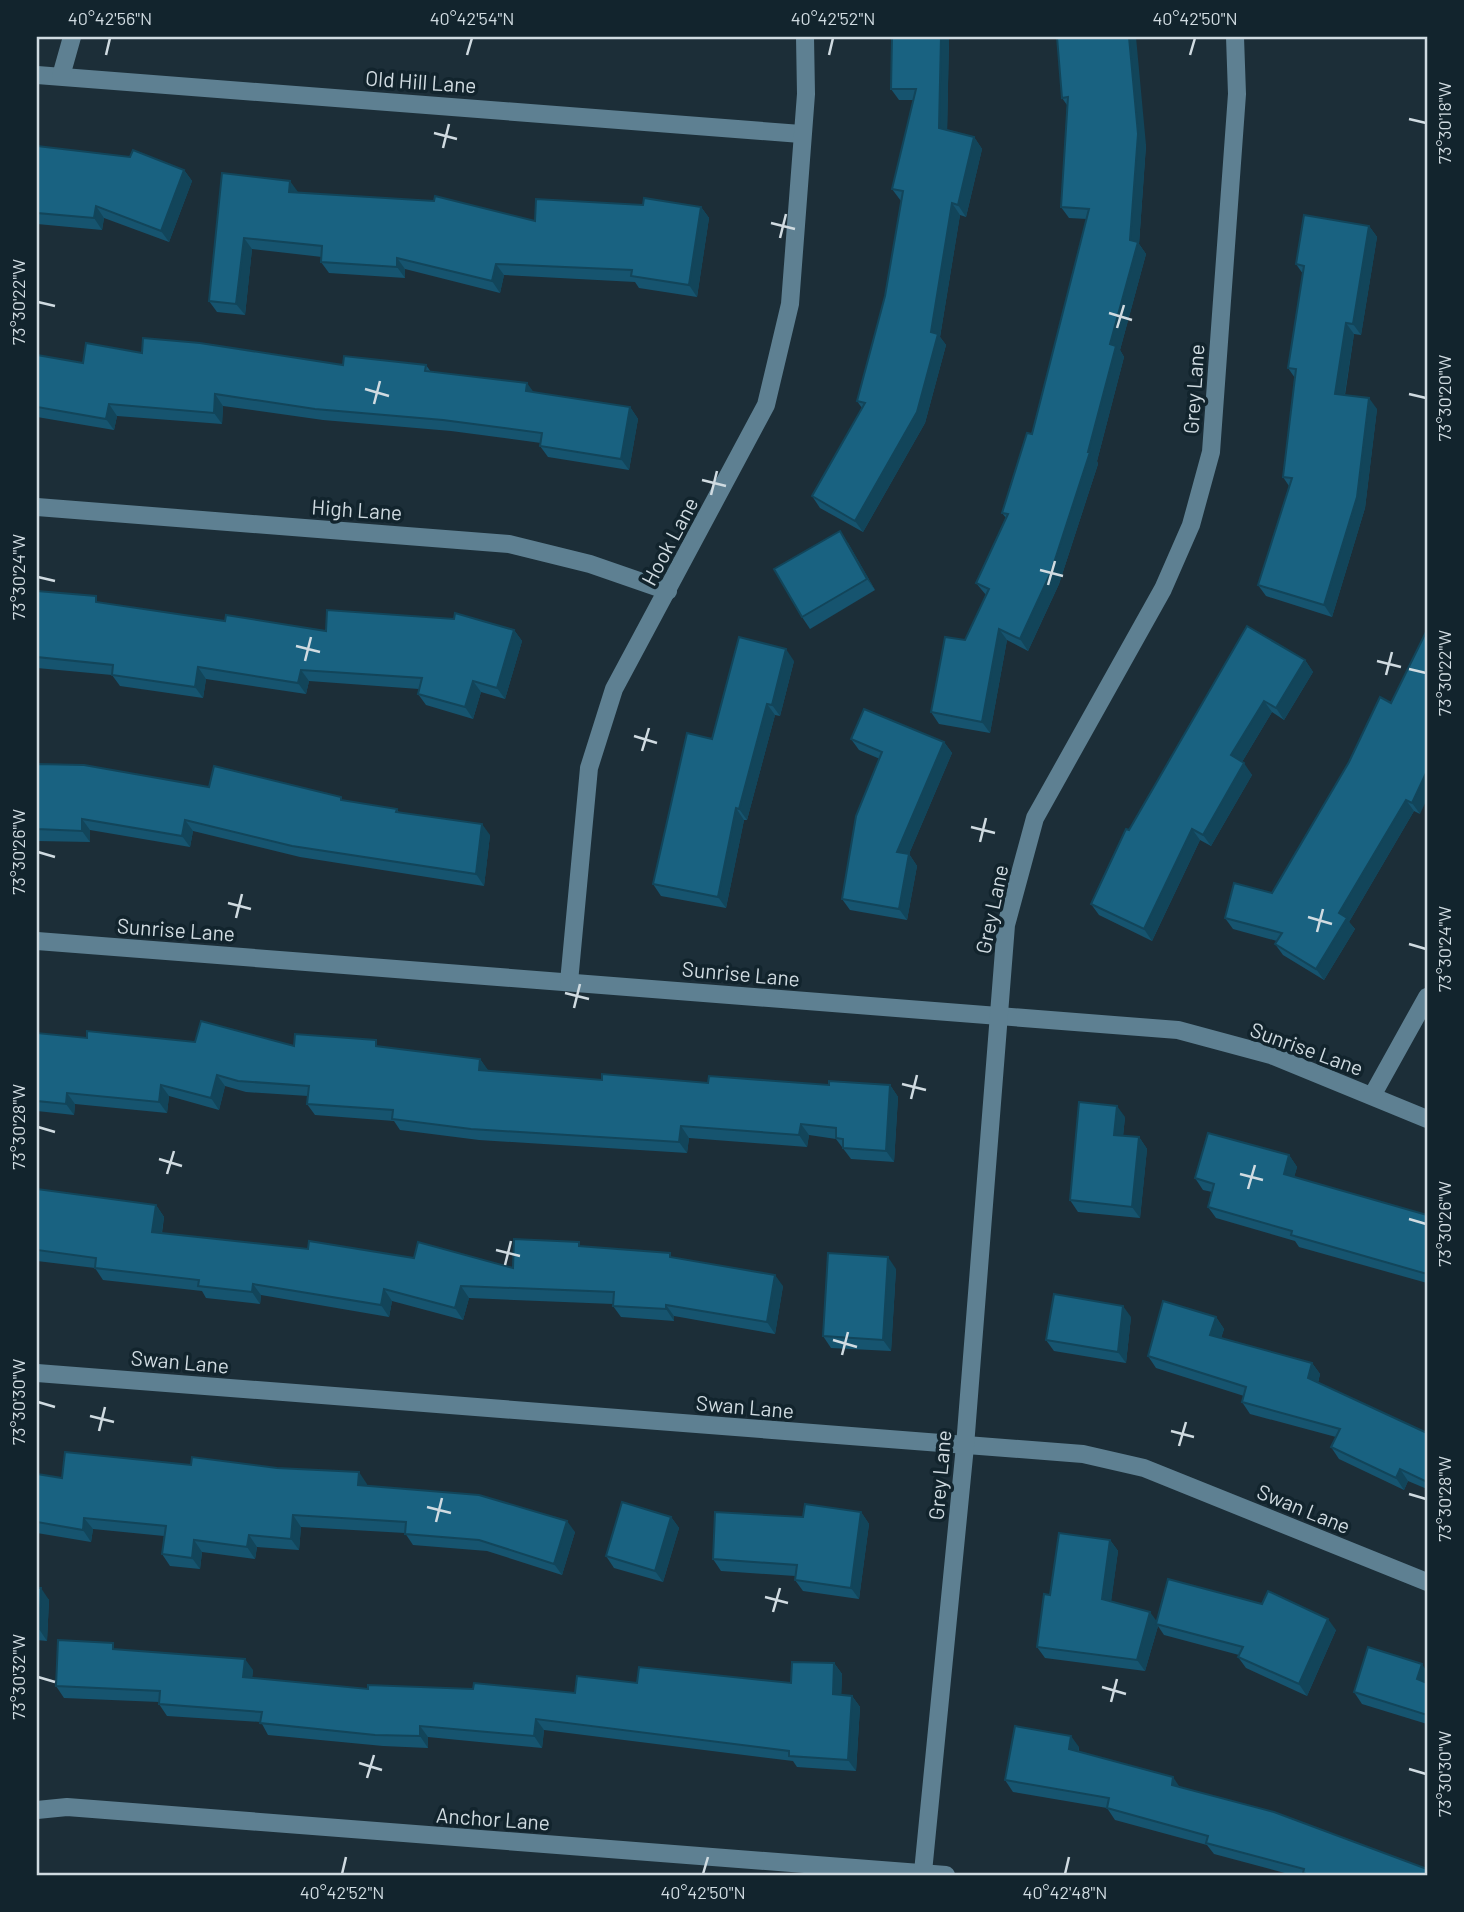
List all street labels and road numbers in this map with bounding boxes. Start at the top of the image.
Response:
street label: Old Hill Lane [364,65,478,97]
street label: Grey Lane [1177,343,1209,435]
street label: High Lane [311,493,403,525]
street label: Hook Lane [635,493,703,589]
street label: Grey Lane [969,862,1013,956]
street label: Sunrise Lane [116,912,236,946]
street label: Sunrise Lane [681,955,801,991]
street label: Sunrise Lane [1247,1016,1367,1080]
street label: Swan Lane [130,1344,230,1378]
street label: Swan Lane [695,1389,795,1423]
street label: Grey Lane [923,1429,955,1521]
street label: Swan Lane [1254,1478,1354,1538]
street label: Anchor Lane [435,1802,551,1834]

